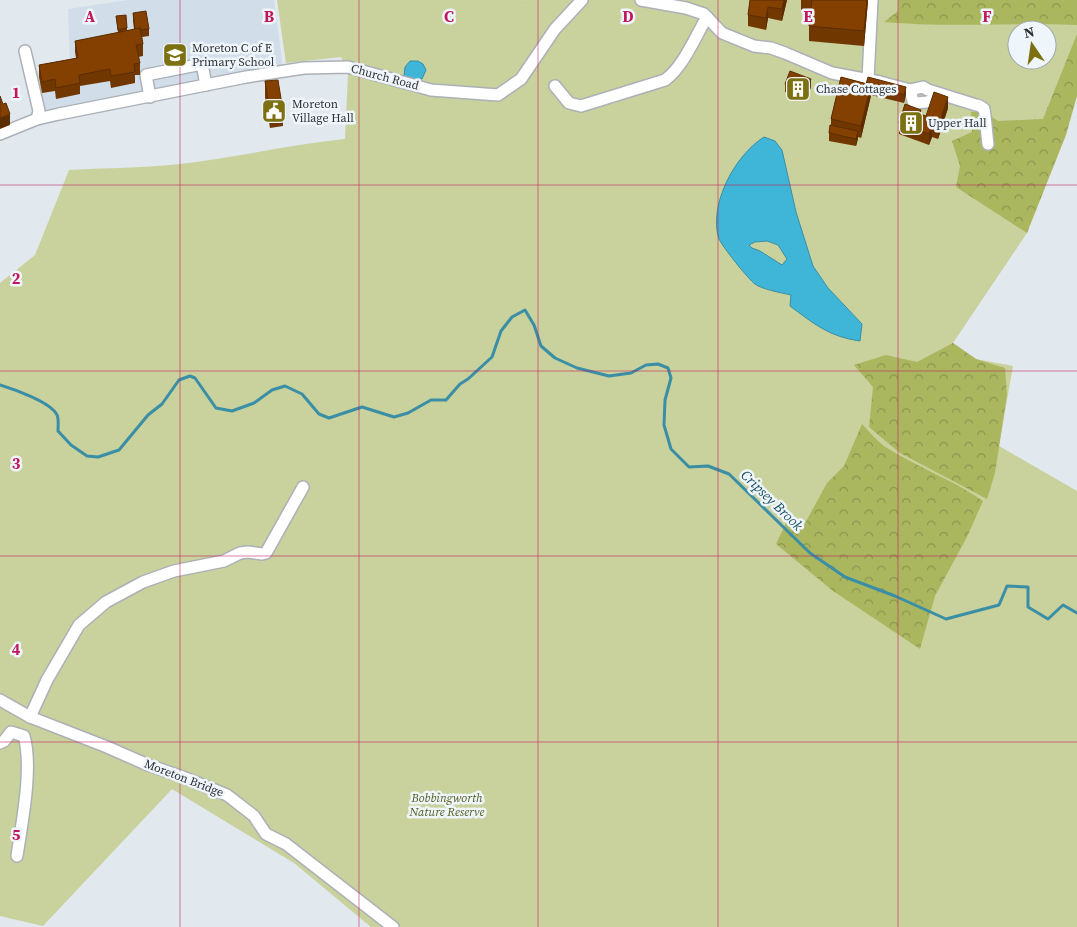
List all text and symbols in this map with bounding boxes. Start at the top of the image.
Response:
text: A [85,5,96,27]
text: B [264,5,275,27]
text: C [444,5,454,27]
text: D [622,5,634,27]
text: E [803,5,813,27]
text: F [982,5,992,27]
north arrow [1007,20,1057,70]
text: N [1022,21,1036,43]
place label: Moreton C of E Primary School [192,40,275,70]
school or university icon: Moreton C of E Primary School [162,42,188,68]
street label: Church Road [349,60,421,94]
building icon: Chase Cottages [785,76,811,102]
text: 1 [12,81,20,103]
place label: Chase Cottages [816,81,896,97]
place label: Moreton Village Hall [292,96,354,126]
public building icon: Moreton Village Hall [261,98,287,124]
building icon: Upper Hall [898,110,924,136]
place label: Upper Hall [928,115,987,131]
text: 2 [12,267,21,289]
text: 3 [12,452,21,474]
water label: Cripsey Brook [736,465,808,535]
text: 4 [12,638,21,660]
street label: Moreton Bridge [142,755,226,801]
park label: Bobbingworth Nature Reserve [409,790,485,820]
text: 5 [12,823,21,845]

